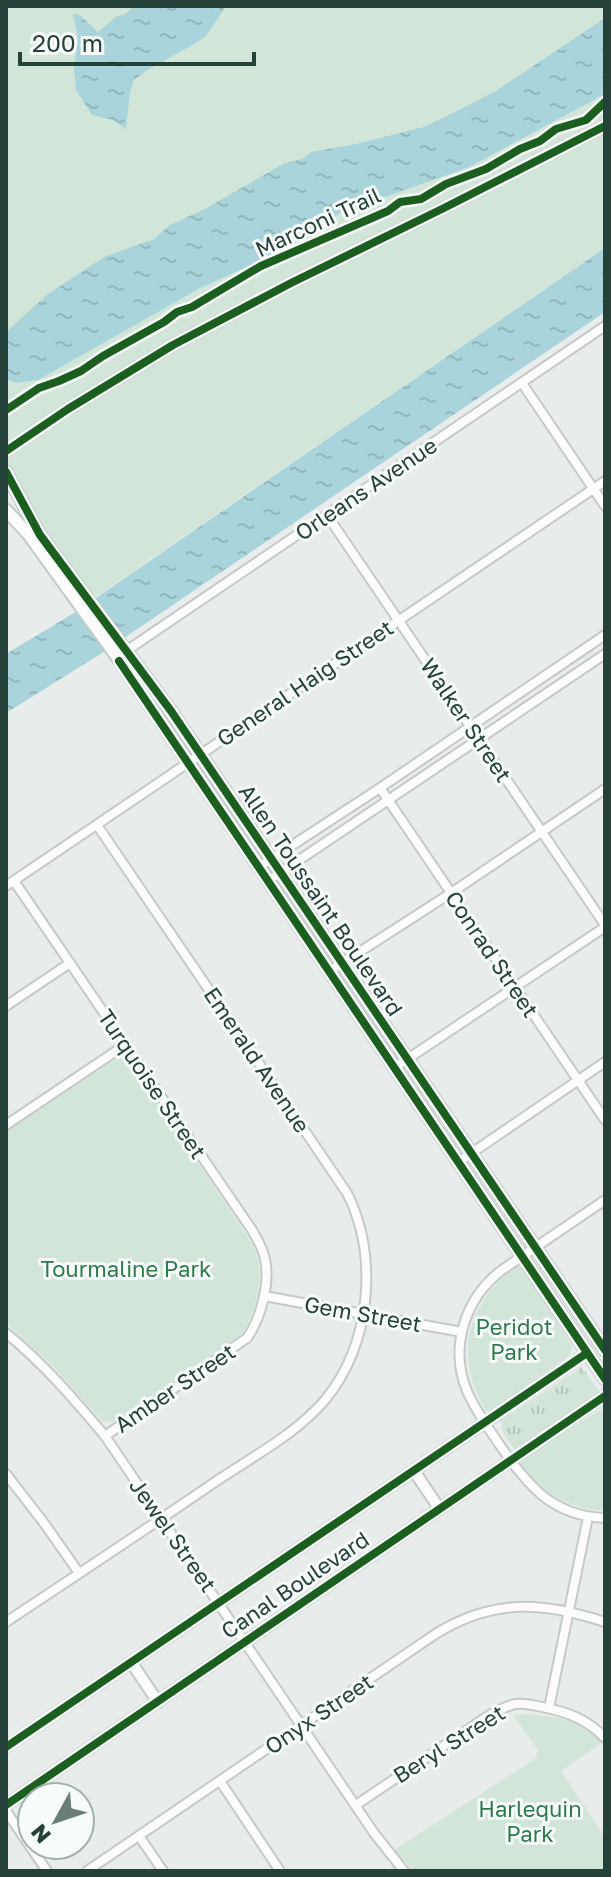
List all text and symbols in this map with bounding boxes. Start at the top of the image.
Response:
scale bar [20,16,254,66]
text: 200 m [32,28,103,57]
street label: Marconi Trail [251,181,385,262]
street label: Orleans Avenue [290,431,442,546]
street label: General Haig Street [211,613,398,752]
street label: Walker Street [415,653,518,787]
street label: Allen Toussaint Boulevard [234,779,409,1021]
street label: Conrad Street [440,885,545,1022]
street label: Emerald Avenue [199,982,316,1138]
street label: Turquoise Street [92,1004,212,1164]
park label: Tourmaline Park [40,1255,212,1282]
street label: Gem Street [302,1290,424,1337]
park label: Peridot Park [476,1313,552,1365]
street label: Amber Street [109,1337,240,1438]
street label: Jewel Street [124,1473,223,1597]
street label: Canal Boulevard [216,1525,374,1644]
street label: Onyx Street [260,1668,378,1760]
street label: Beryl Street [388,1699,510,1789]
north arrow [16,1781,96,1861]
park label: Harlequin Park [478,1795,582,1847]
text: N [25,1819,56,1849]

